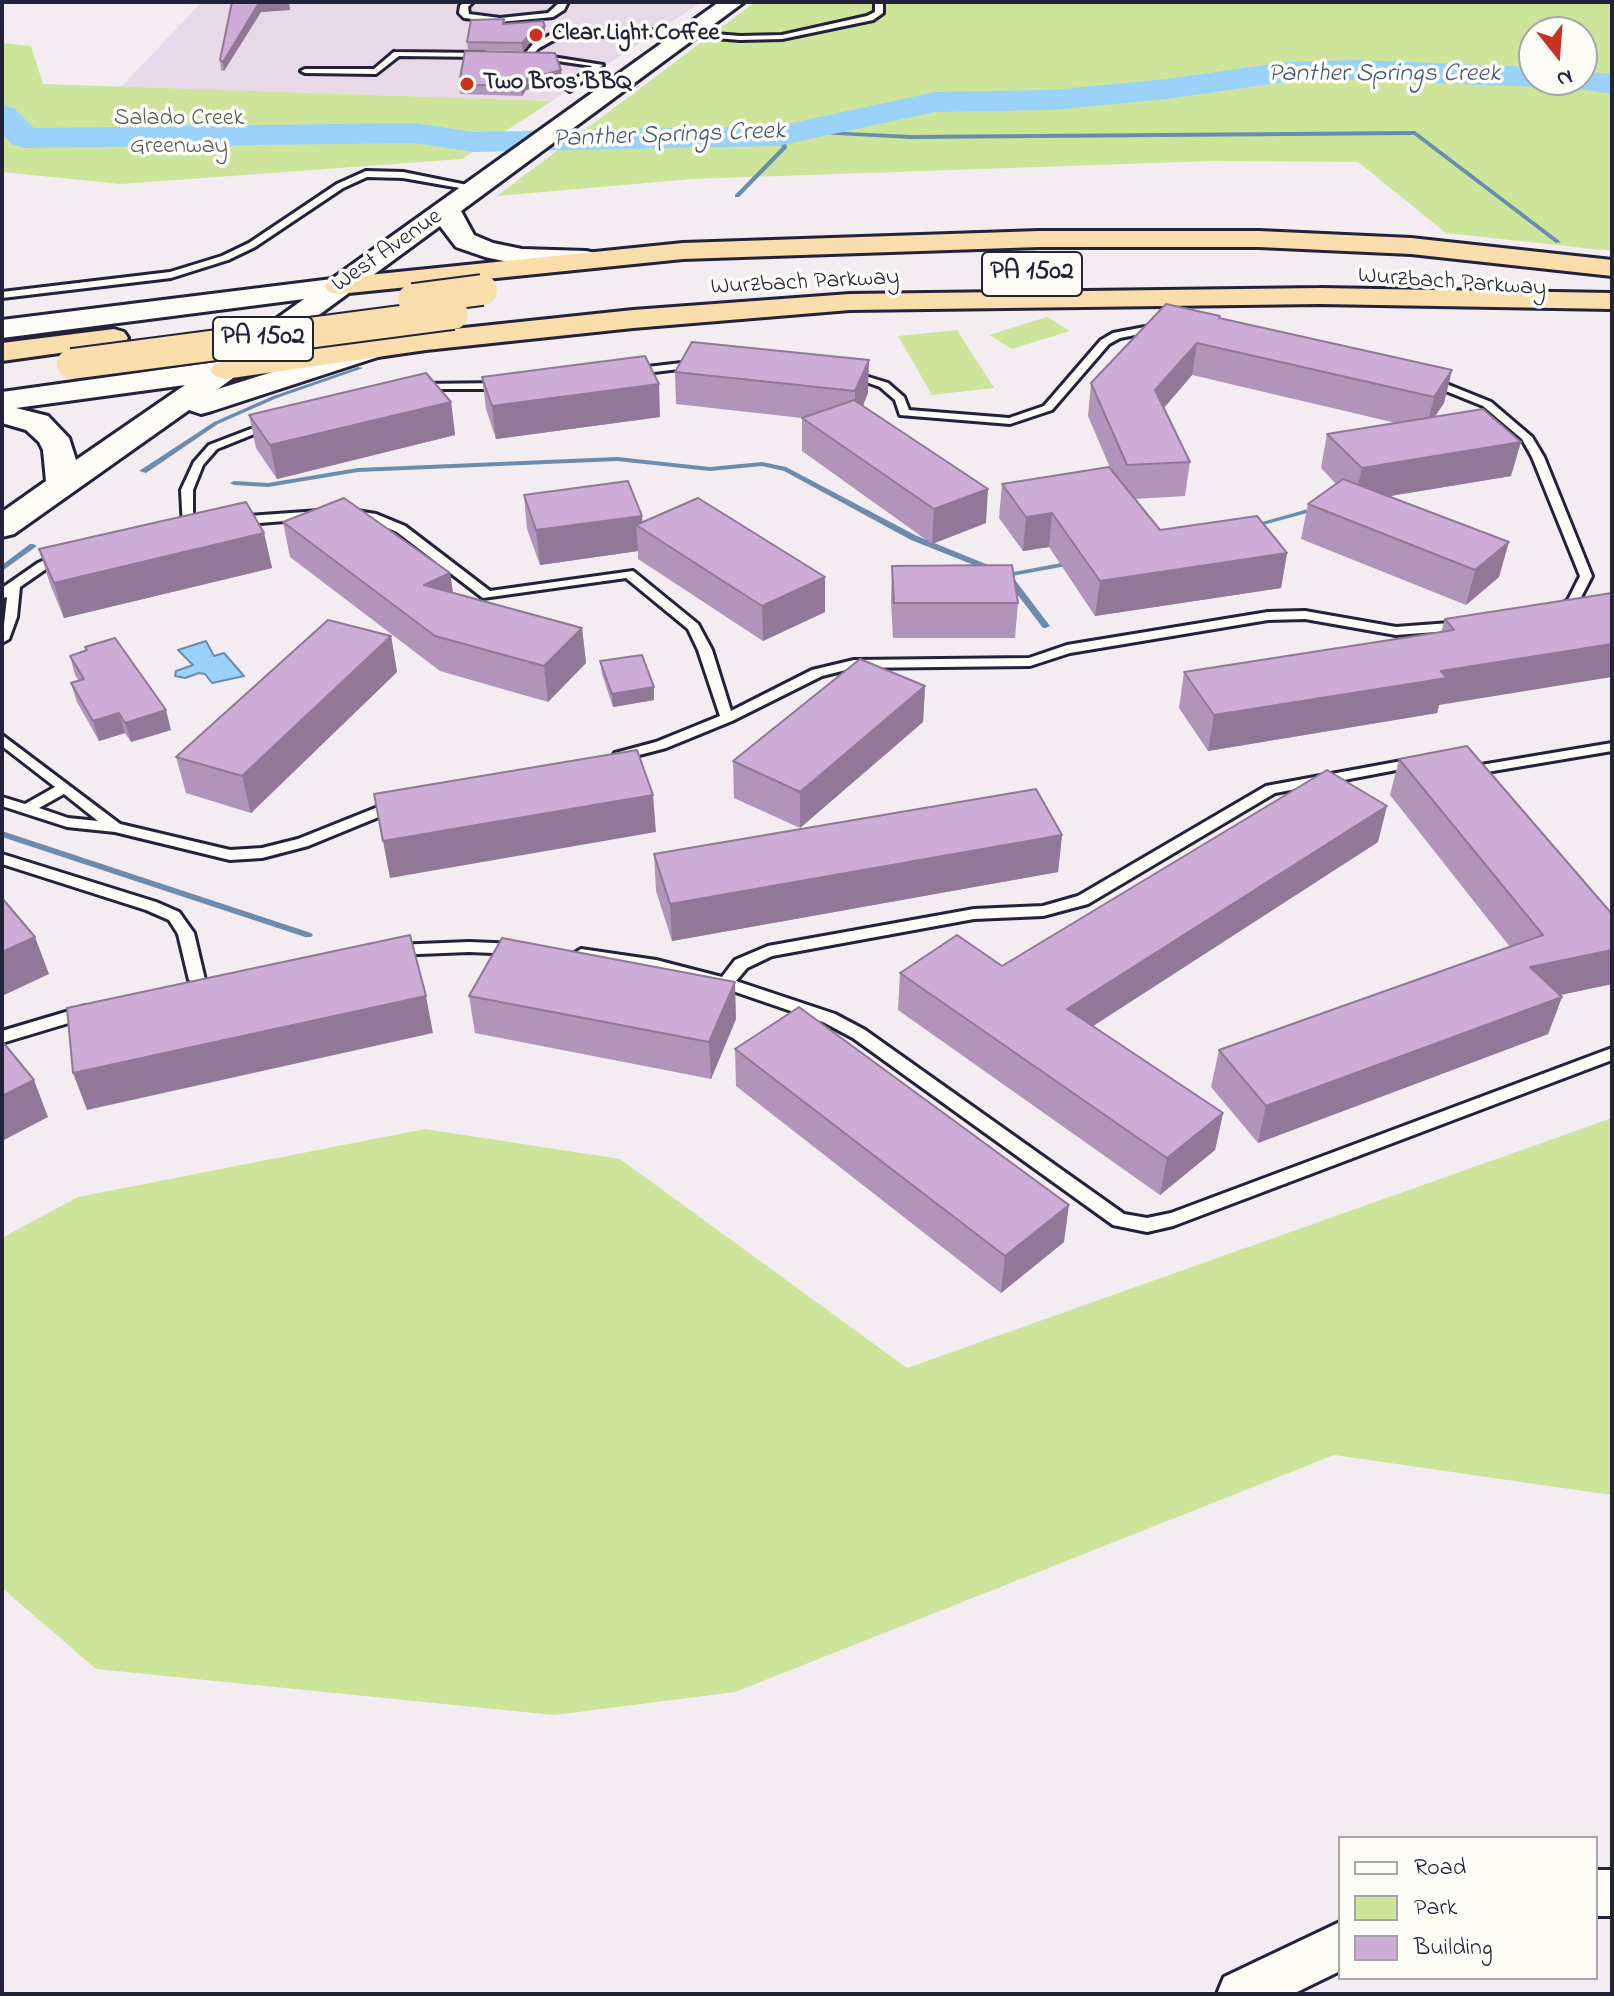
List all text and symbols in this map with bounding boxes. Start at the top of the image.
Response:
north arrow [1518,16,1598,96]
place label: Clear Light Coffee [552,21,719,49]
marker: Clear Light Coffee [527,26,545,44]
water label: Panther Springs Creek [1268,60,1500,92]
text: N [1553,60,1576,95]
place label: Two Bros BBQ [483,70,631,98]
marker: Two Bros BBQ [458,75,476,93]
park label: Salado Creek Greenway [114,106,244,162]
water label: Panther Springs Creek [552,117,786,157]
street label: West Avenue [328,204,448,300]
road number: PA 1502 [982,252,1082,296]
street label: Wurzbach Parkway [1357,263,1547,305]
street label: Wurzbach Parkway [710,265,900,303]
road number: PA 1502 [213,317,313,361]
legend [1338,1836,1598,1980]
text: Road [1414,1851,1466,1886]
text: Park [1414,1891,1457,1926]
text: Building [1414,1931,1493,1966]

